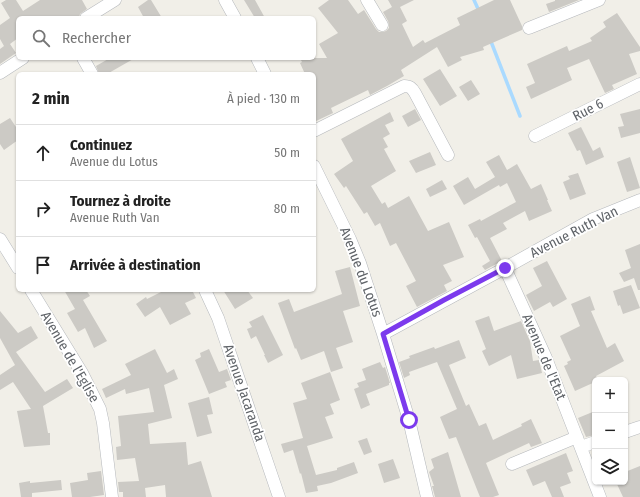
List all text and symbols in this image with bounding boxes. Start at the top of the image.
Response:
search box [16,16,316,60]
icon: search [30,27,52,49]
text: Rechercher [62,29,131,47]
text: 2 min [32,88,70,109]
text: À pied · 130 m [227,91,300,106]
street label: Rue 6 [570,95,606,125]
text: Continuez [70,136,132,154]
icon: ahead [32,142,54,164]
text: 50 m [274,145,300,160]
text: Avenue du Lotus [70,154,158,169]
text: Tournez à droite [70,192,171,210]
icon: right [32,198,54,220]
text: 80 m [274,201,300,216]
street label: Avenue Ruth Van [527,203,621,261]
text: Avenue Ruth Van [70,210,159,225]
street label: Avenue du Lotus [336,225,386,319]
icon: arrive [32,254,54,276]
text: Arrivée à destination [70,256,201,274]
route end [496,259,514,277]
street label: Avenue de l'Eglise [37,308,103,406]
street label: Avenue de l'Etat [518,311,570,403]
street label: Avenue Jacaranda [219,342,269,444]
map controls [592,377,628,485]
button: + [592,377,628,413]
route start [400,411,418,429]
button: − [592,413,628,449]
button: layers [592,449,628,485]

